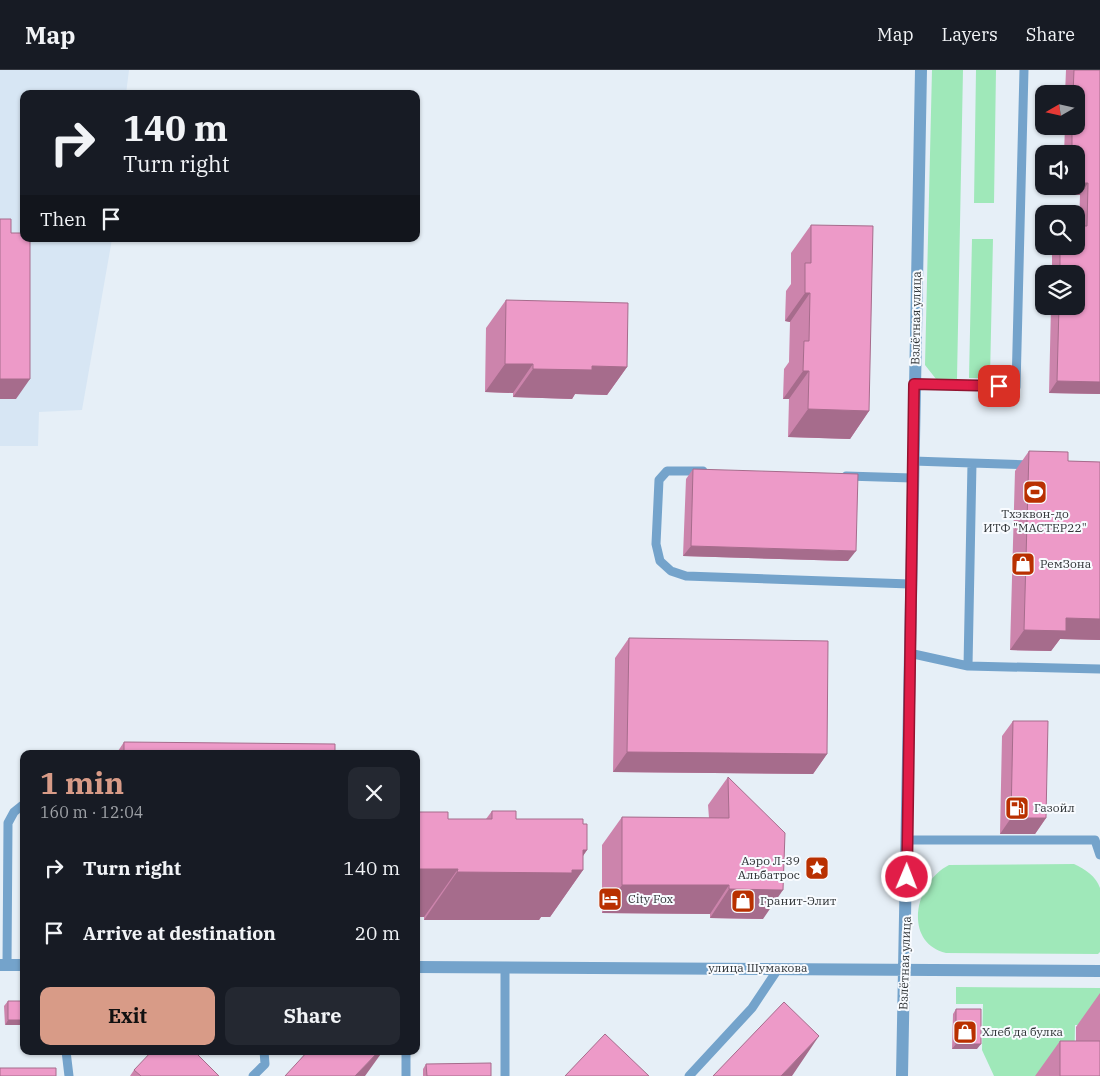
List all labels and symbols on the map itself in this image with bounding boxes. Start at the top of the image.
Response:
north arrow [1035,85,1085,135]
street label: Взлётная улица [907,271,924,365]
pin [978,365,1020,407]
sports icon: Тхэквон-до ИТФ "МАСТЕР22" [1022,479,1048,505]
place label: Тхэквон-до ИТФ "МАСТЕР22" [983,506,1087,535]
shop icon: РемЗона [1010,551,1036,577]
place label: РемЗона [1040,556,1092,571]
fuel station icon: Газойл [1004,795,1030,821]
place label: Газойл [1034,800,1075,815]
position arrow [880,850,932,902]
place label: Аэро Л-39 Альбатрос [738,853,800,882]
place icon: Аэро Л-39 Альбатрос [804,855,830,881]
hotel icon: City Fox [597,886,623,912]
shop icon: Гранит-Элит [730,888,756,914]
place label: City Fox [628,891,674,906]
place label: Гранит-Элит [760,893,836,908]
street label: Взлётная улица [895,915,914,1010]
street label: улица Шумакова [708,960,808,975]
shop icon: Хлеб да булка [952,1019,978,1045]
place label: Хлеб да булка [982,1024,1064,1039]

